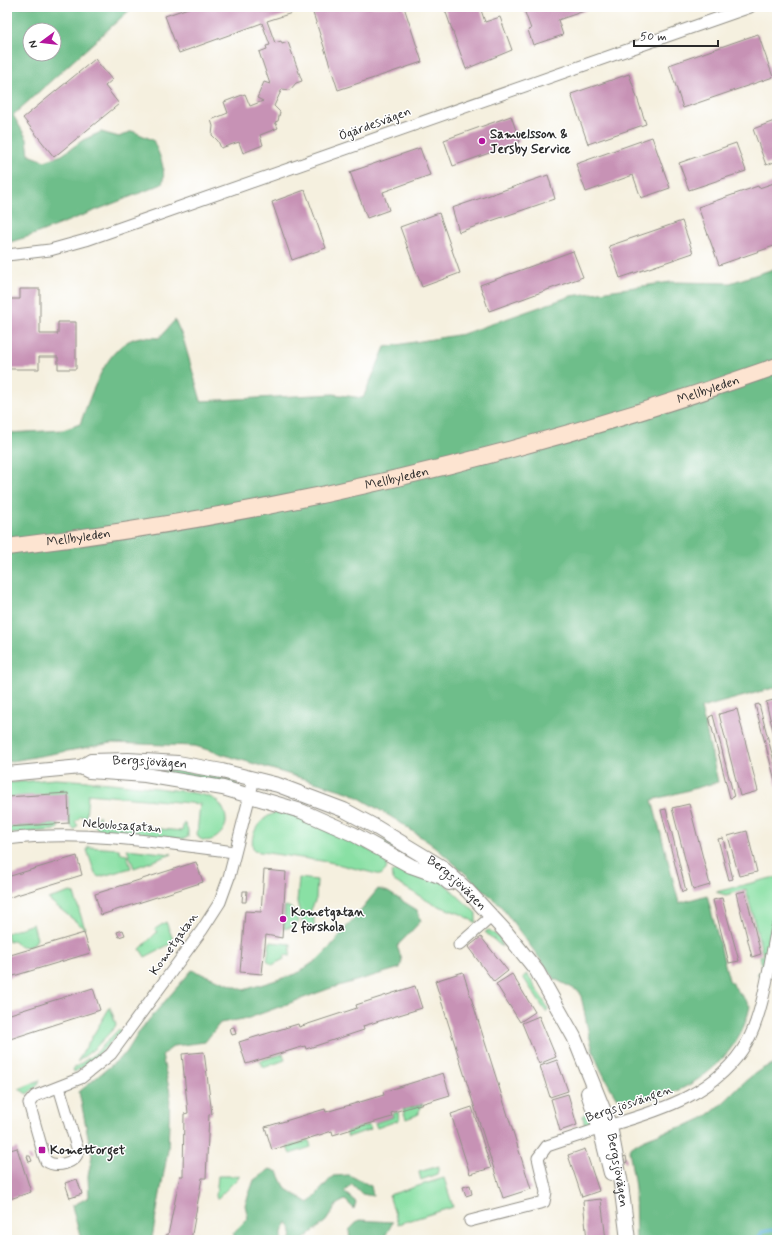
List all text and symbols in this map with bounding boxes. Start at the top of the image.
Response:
north arrow [22,22,62,62]
scale bar [634,22,718,48]
text: 50 m [640,29,667,45]
text: N [26,39,41,50]
street label: Ögärdesvägen [337,103,413,145]
place label: Samuelsson & Jersby Service [490,126,571,158]
marker: Samuelsson & Jersby Service [477,136,487,146]
street label: Mellbyleden [675,371,742,408]
street label: Mellbyleden [363,463,430,494]
street label: Mellbyleden [45,525,112,550]
street label: Bergsjövägen [112,751,189,773]
street label: Nebulosagatan [82,815,162,839]
street label: Bergsjövägen [424,852,490,914]
place label: Kometgatan 2 förskola [291,904,365,936]
street label: Kometgatan [146,909,202,979]
marker: Kometgatan 2 förskola [278,914,288,924]
street label: Bergsjösvängen [583,1081,675,1129]
street label: Bergsjövägen [603,1132,632,1208]
place label: Komettorget [50,1142,126,1162]
marker: Komettorget [37,1145,47,1155]

